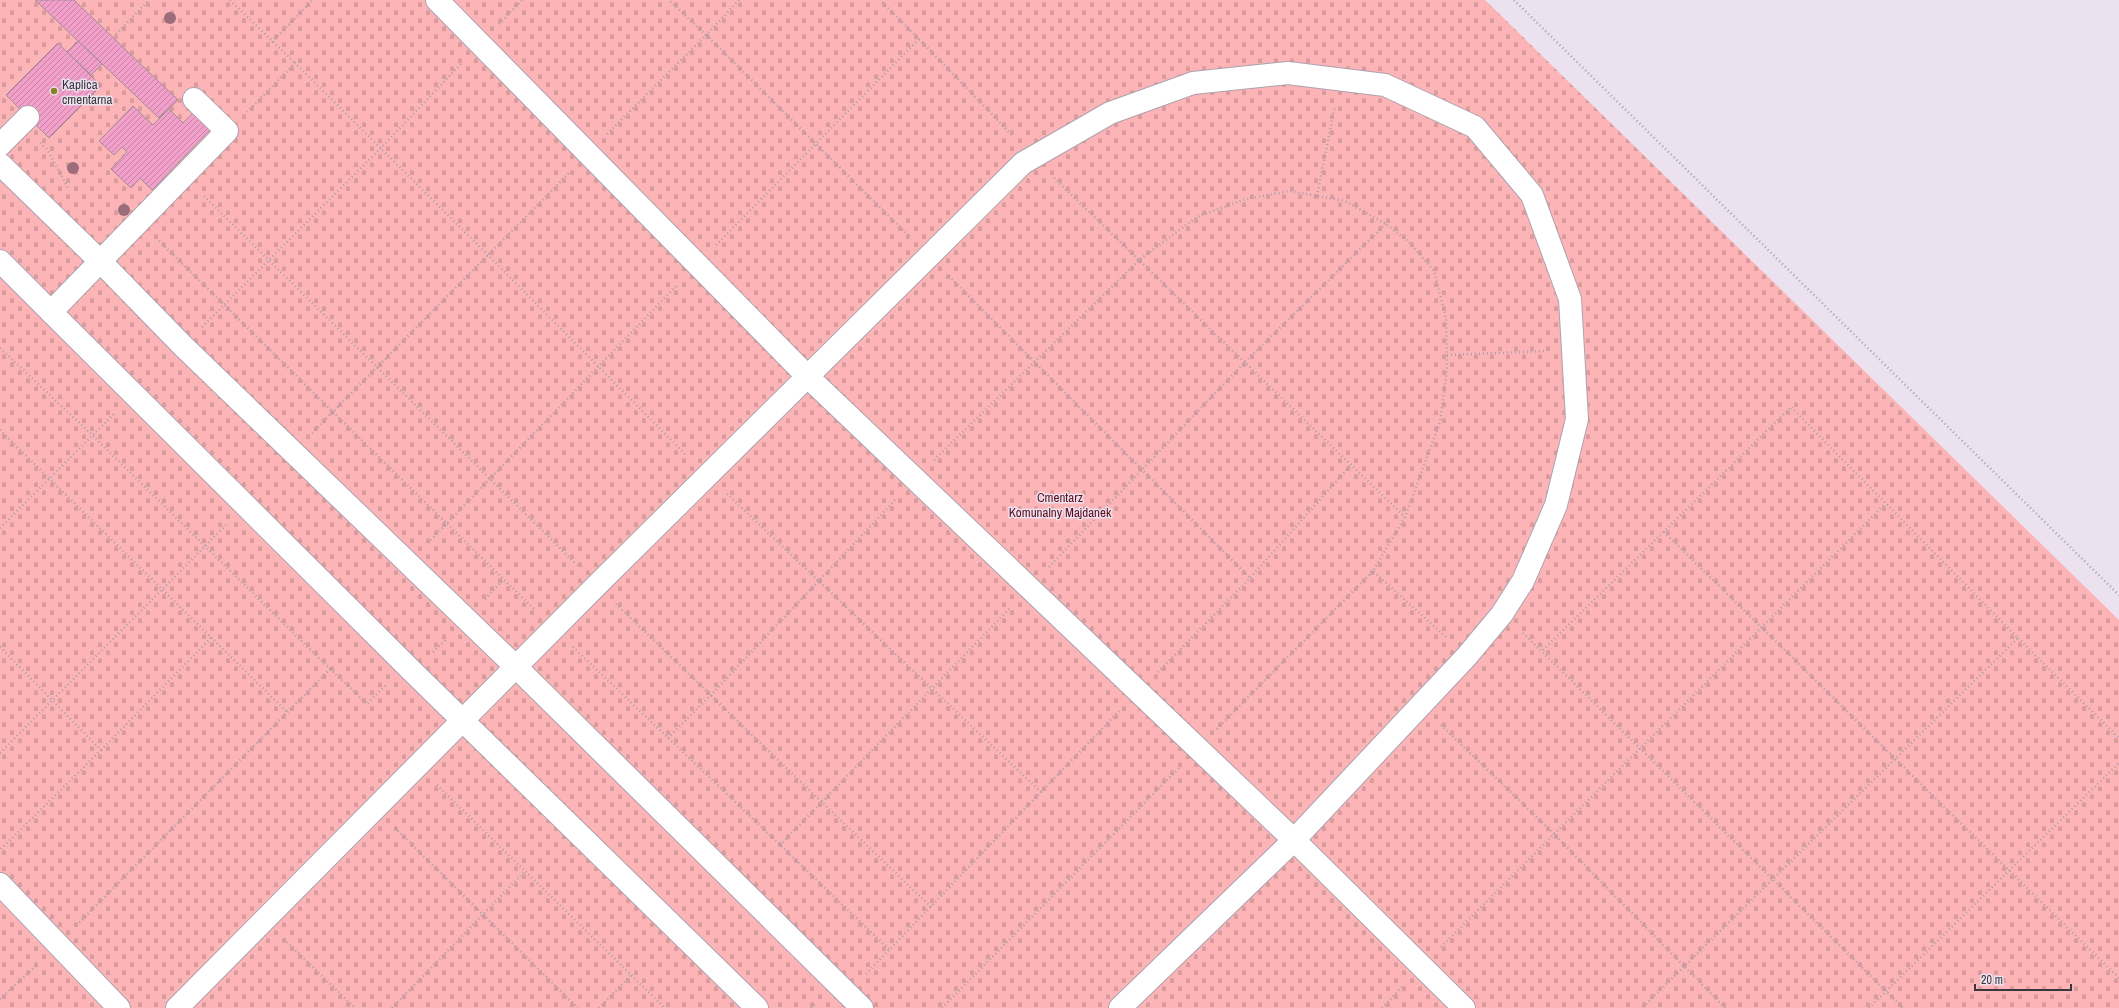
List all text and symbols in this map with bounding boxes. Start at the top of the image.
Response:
place label: Kaplica cmentarna [62,76,112,108]
marker: Kaplica cmentarna [49,86,59,96]
park label: Cmentarz Komunalny Majdanek [1009,489,1112,521]
scale bar [1975,966,2071,992]
text: 20 m [1981,972,2003,988]

